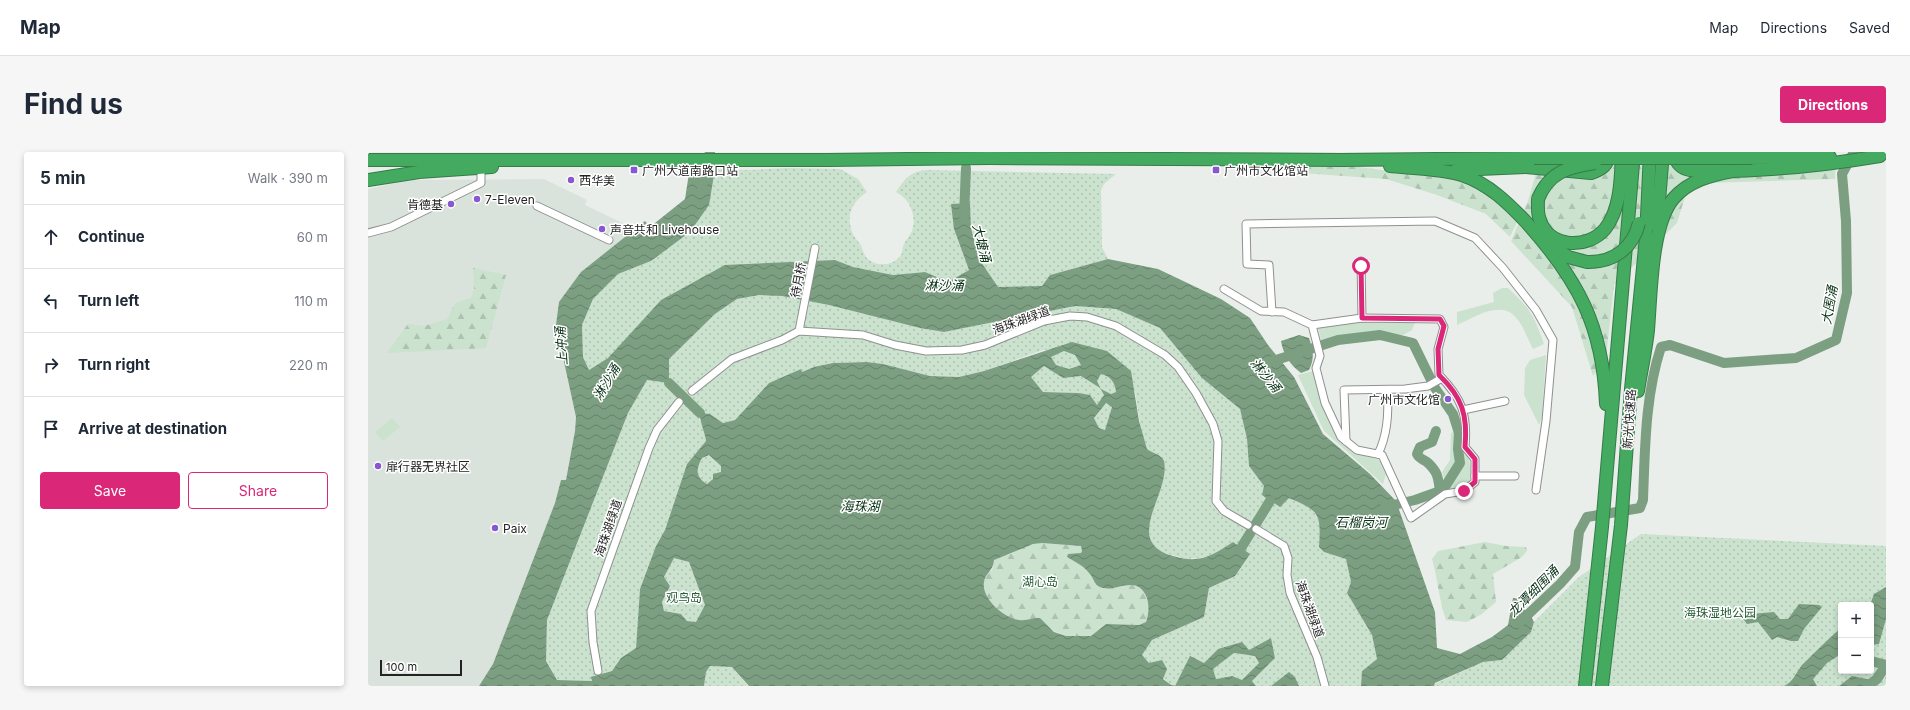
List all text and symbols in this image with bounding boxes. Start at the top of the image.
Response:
text: Map [20,16,61,39]
text: Map [1709,19,1738,36]
text: Directions [1760,19,1827,36]
text: Saved [1849,19,1890,36]
button: Directions [1780,86,1886,123]
text: Find us [24,87,123,121]
place label: 广州大道南路口站 [642,163,738,178]
place label: 广州市文化馆站 [1224,163,1308,178]
marker: 广州大道南路口站 [629,165,639,175]
marker: 广州市文化馆站 [1211,165,1221,175]
text: 5 min [40,168,86,188]
text: Walk · 390 m [248,170,328,186]
place label: 西华美 [579,173,615,188]
marker: 西华美 [566,175,576,185]
place label: 7-Eleven [485,192,535,207]
marker: 7-Eleven [472,194,482,204]
place label: 肯德基 [407,197,443,212]
marker: 肯德基 [446,199,456,209]
place label: 声音共和 Livehouse [610,222,719,237]
water label: 大塘涌 [970,222,995,266]
marker: 声音共和 Livehouse [597,224,607,234]
icon: ahead [40,226,62,248]
text: Continue [78,227,145,246]
text: 60 m [297,229,328,245]
route start [1352,257,1370,275]
street label: 待月桥 [787,261,809,299]
water label: 淋沙涌 [924,277,966,293]
water label: 大围涌 [1818,282,1841,326]
icon: left [40,290,62,312]
text: Turn left [78,291,139,310]
text: 110 m [294,293,328,309]
street label: 海珠湖绿道 [990,303,1052,337]
water label: 上冲涌 [552,324,570,366]
icon: right [40,354,62,376]
text: Turn right [78,355,150,374]
water label: 淋沙涌 [1248,355,1286,397]
text: 220 m [289,357,328,373]
water label: 淋沙涌 [589,359,624,403]
street label: 新光快速路 [1619,389,1639,449]
place label: 广州市文化馆 [1368,392,1440,407]
marker: 广州市文化馆 [1443,394,1453,404]
icon: arrive [40,418,62,440]
text: Arrive at destination [78,419,227,438]
place label: 扉行器无界社区 [386,459,470,474]
marker: 扉行器无界社区 [373,461,383,471]
button: Save [40,472,180,509]
button: Share [188,472,328,509]
route end [1455,482,1473,500]
street label: 海珠湖绿道 [591,497,625,559]
water label: 海珠湖 [840,498,881,514]
water label: 石榴岗河 [1335,514,1390,530]
place label: Paix [503,521,527,536]
marker: Paix [490,523,500,533]
water label: 龙潭细围涌 [1504,561,1563,620]
park label: 湖心岛 [1022,574,1058,589]
street label: 海珠湖绿道 [1293,578,1327,640]
park label: 观鸟岛 [666,590,702,605]
map controls [1838,602,1874,674]
button: + [1838,602,1874,638]
park label: 海珠湿地公园 [1684,605,1756,620]
button: − [1838,638,1874,674]
scale bar [380,658,462,677]
text: 100 m [386,660,417,674]

